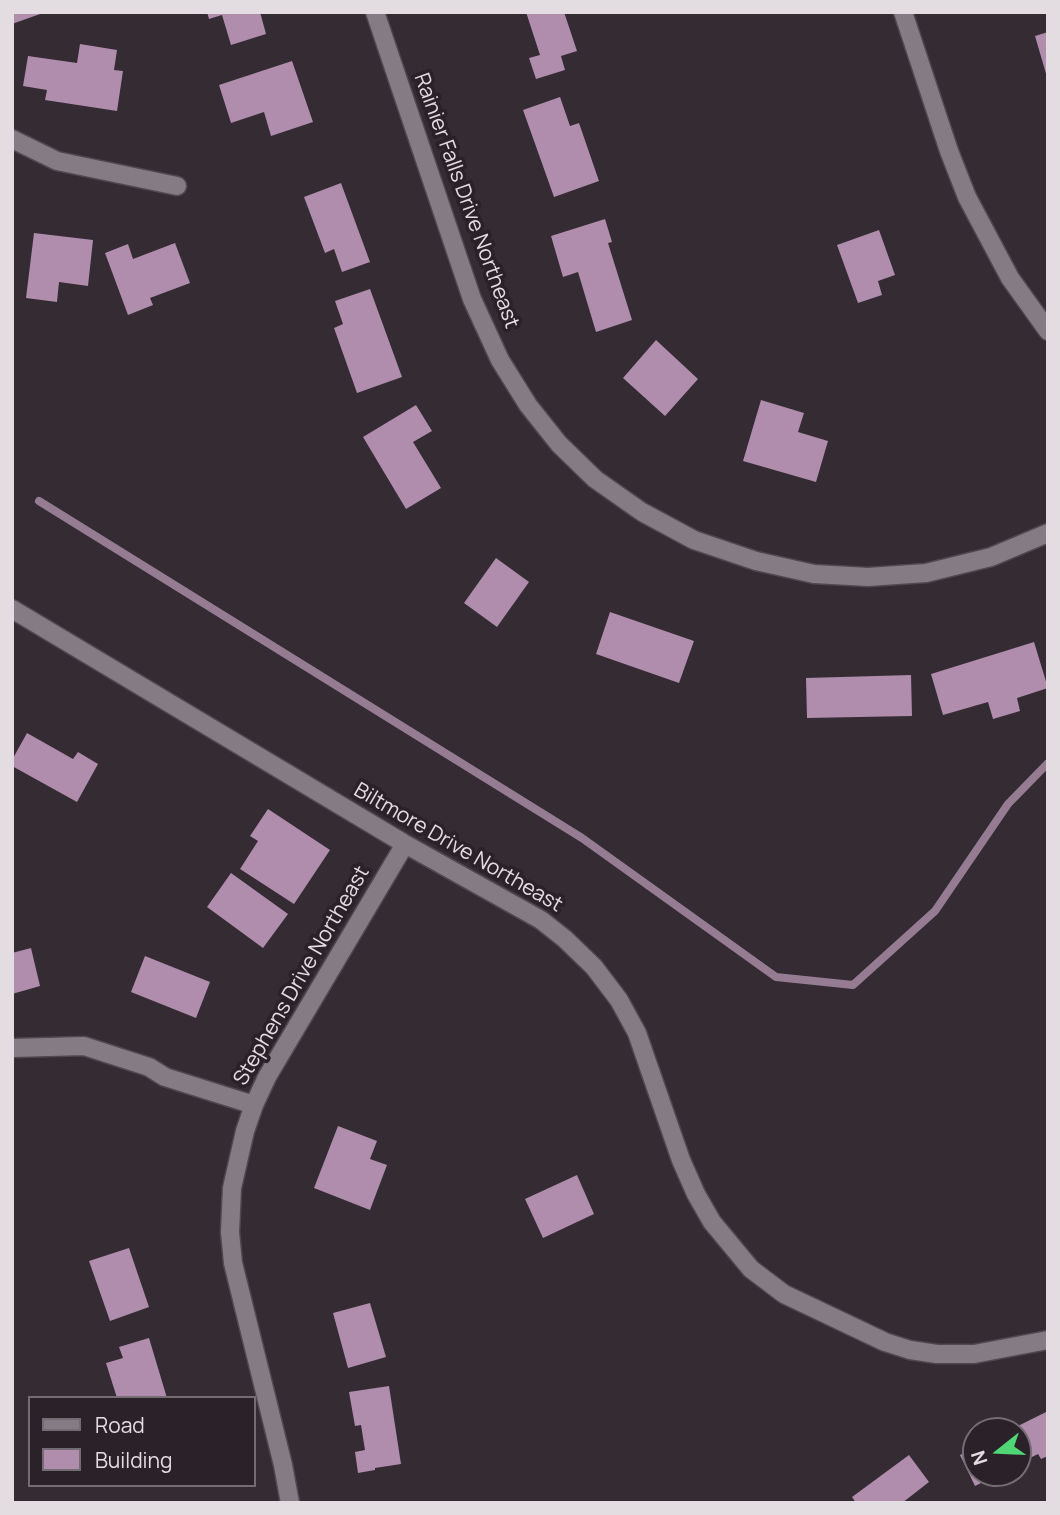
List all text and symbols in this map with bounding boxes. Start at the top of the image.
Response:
street label: Rainier Falls Drive Northeast [408,70,524,332]
street label: Biltmore Drive Northeast [349,778,567,918]
street label: Stephens Drive Northeast [229,862,375,1090]
legend [28,1396,256,1487]
text: Road [95,1411,145,1439]
north arrow [962,1417,1032,1487]
text: Building [95,1446,172,1474]
text: N [964,1447,993,1468]

